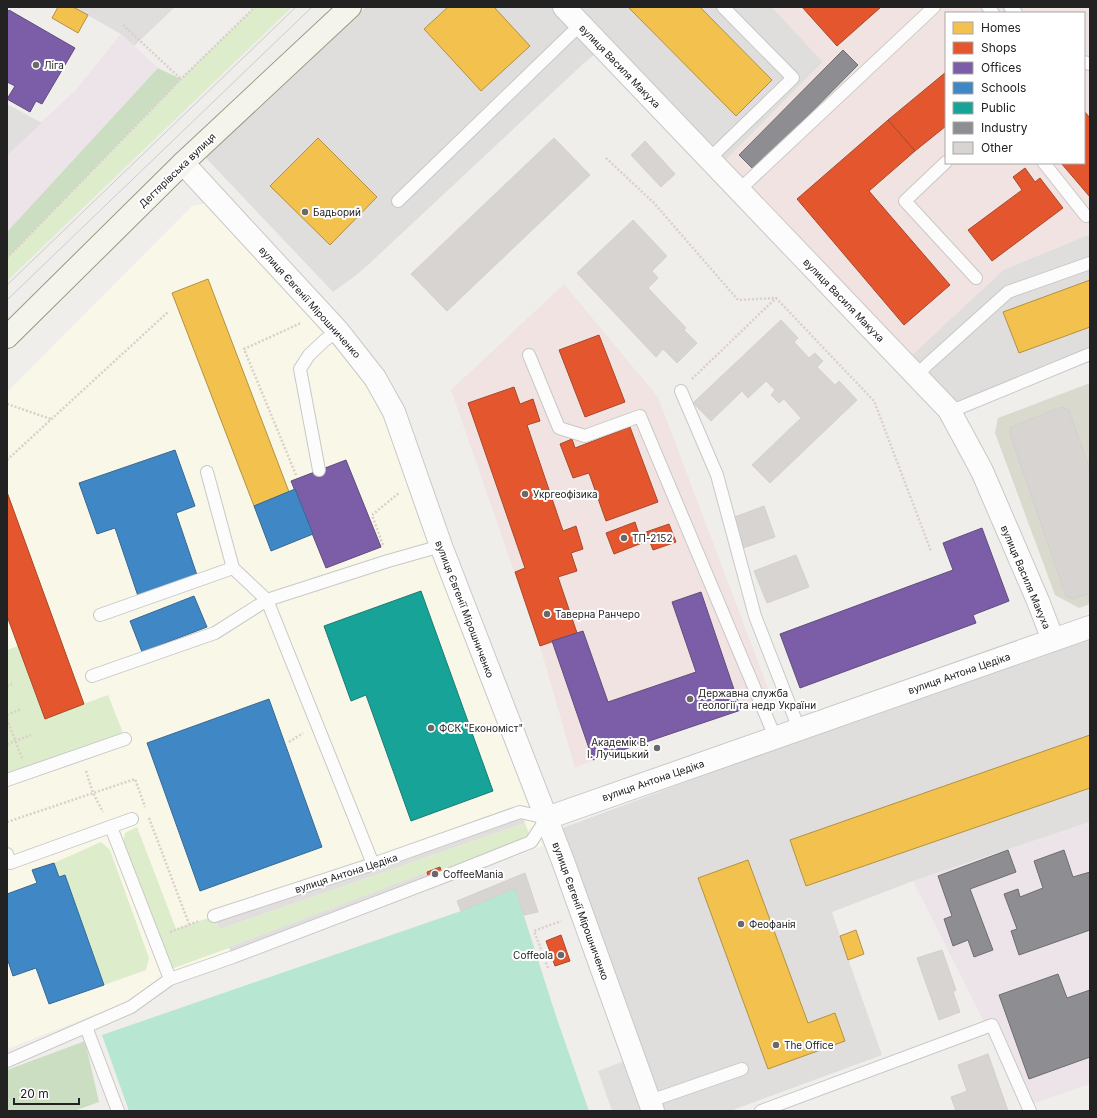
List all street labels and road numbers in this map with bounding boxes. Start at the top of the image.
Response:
street label: вулиця Василя Макуха [577,22,663,110]
street label: Дегтярівська вулиця [136,130,218,210]
street label: вулиця Євгенії Мірошниченко [257,244,363,360]
street label: вулиця Василя Макуха [801,256,887,344]
street label: вулиця Василя Макуха [999,523,1053,631]
street label: вулиця Євгенії Мірошниченко [433,539,497,679]
street label: вулиця Антона Цедіка [906,650,1012,696]
street label: вулиця Антона Цедіка [600,757,706,803]
street label: вулиця Євгенії Мірошниченко [550,840,612,982]
street label: вулиця Антона Цедіка [293,851,399,895]

